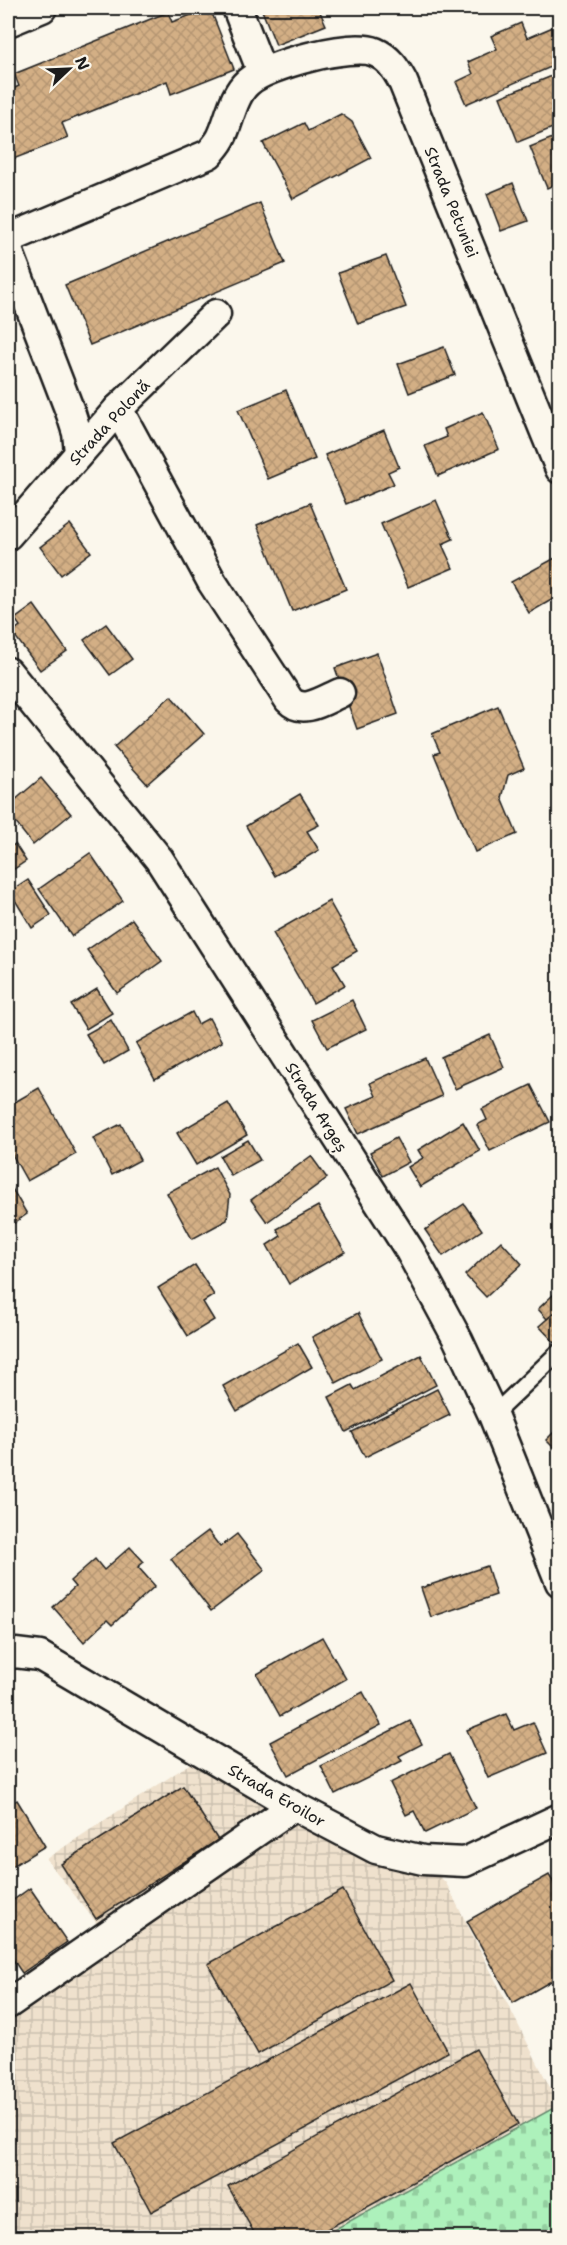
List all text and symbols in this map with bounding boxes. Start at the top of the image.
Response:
north arrow [39,39,99,99]
text: N [70,53,94,73]
street label: Strada Petuniei [420,144,483,261]
street label: Strada Polonă [64,375,155,470]
street label: Strada Argeș [280,1058,353,1157]
street label: Strada Eroilor [224,1759,329,1832]

